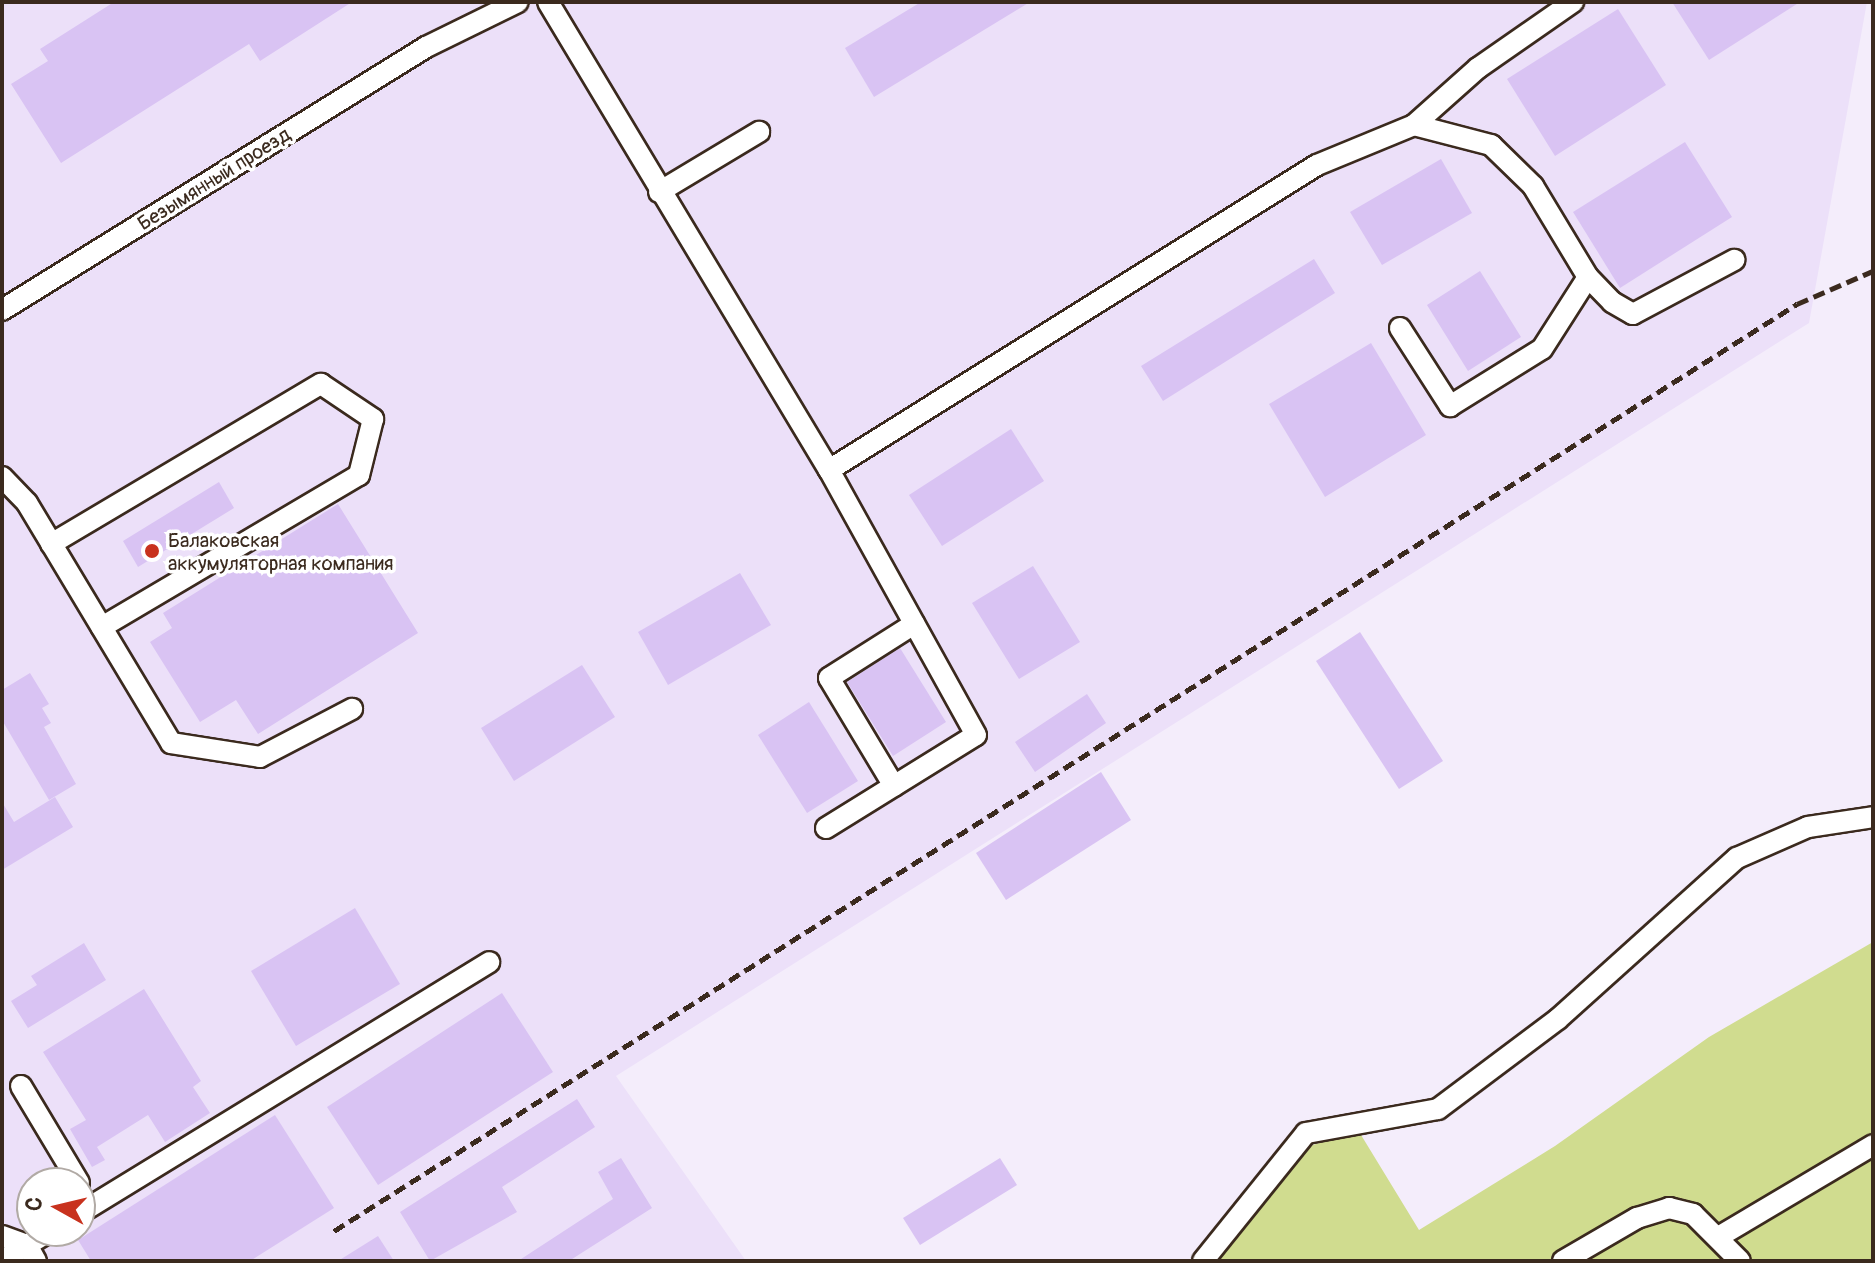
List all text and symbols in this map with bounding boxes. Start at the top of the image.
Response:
street label: Безымянный проезд [133,122,295,236]
place label: Балаковская аккумуляторная компания [168,528,393,575]
marker: Балаковская аккумуляторная компания [143,542,161,560]
north arrow [16,1167,96,1247]
text: С [19,1195,49,1213]

